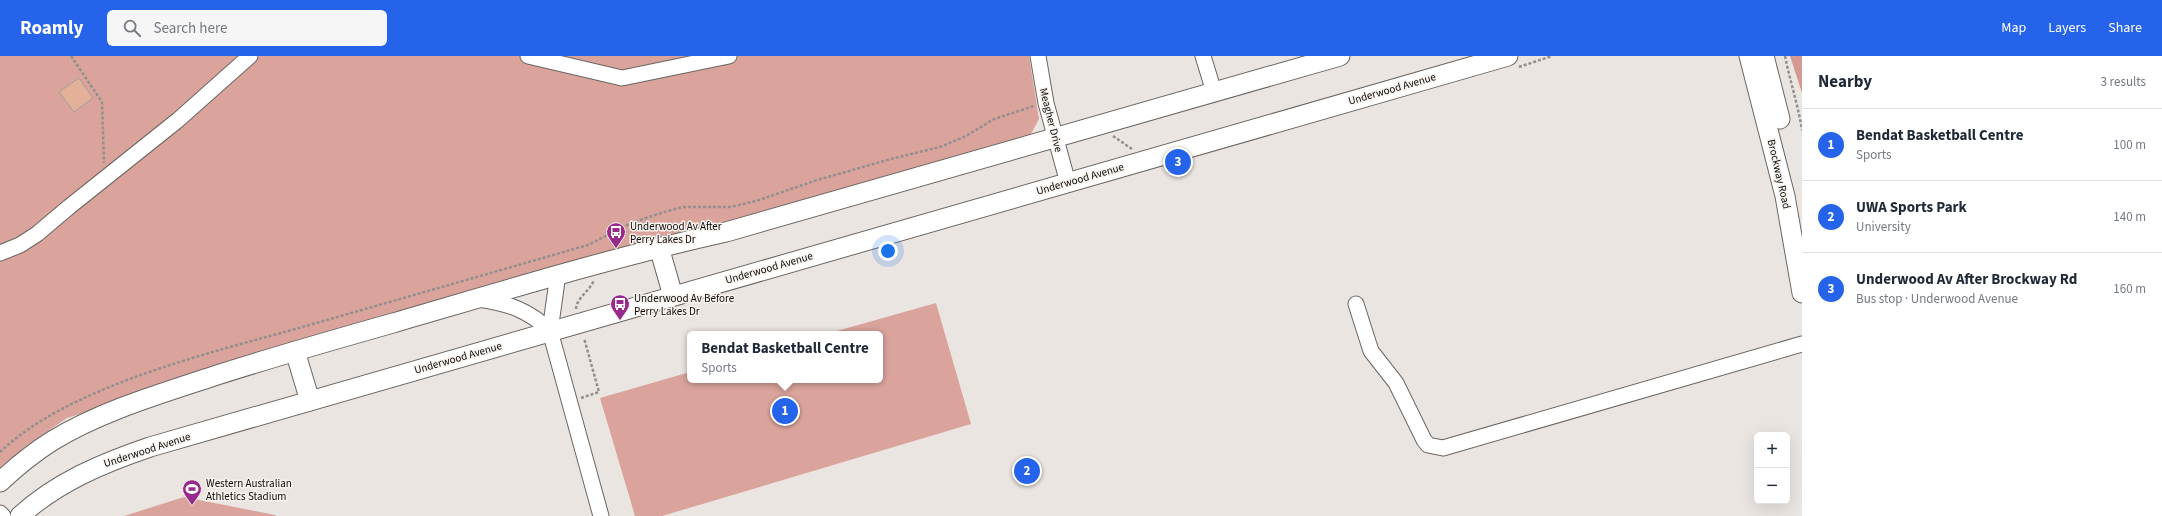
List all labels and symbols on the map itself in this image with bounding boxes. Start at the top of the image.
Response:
street label: Underwood Avenue [1346,69,1438,109]
street label: Meagher Drive [1036,86,1066,154]
street label: Brockway Road [1764,138,1794,210]
pin: 3 [1165,147,1191,177]
street label: Underwood Avenue [1034,159,1126,199]
place label: Underwood Av After Perry Lakes Dr [630,219,722,247]
bus stop icon: Underwood Av After Perry Lakes Dr [605,221,627,249]
your location [878,241,898,261]
street label: Underwood Avenue [723,248,815,288]
place label: Underwood Av Before Perry Lakes Dr [634,291,735,319]
bus stop icon: Underwood Av Before Perry Lakes Dr [609,293,631,321]
street label: Underwood Avenue [412,338,504,378]
pin: 1 [772,396,798,426]
street label: Underwood Avenue [102,429,193,471]
pin: 2 [1014,456,1040,486]
place label: Western Australian Athletics Stadium [206,476,292,504]
sports icon: Western Australian Athletics Stadium [181,478,203,506]

